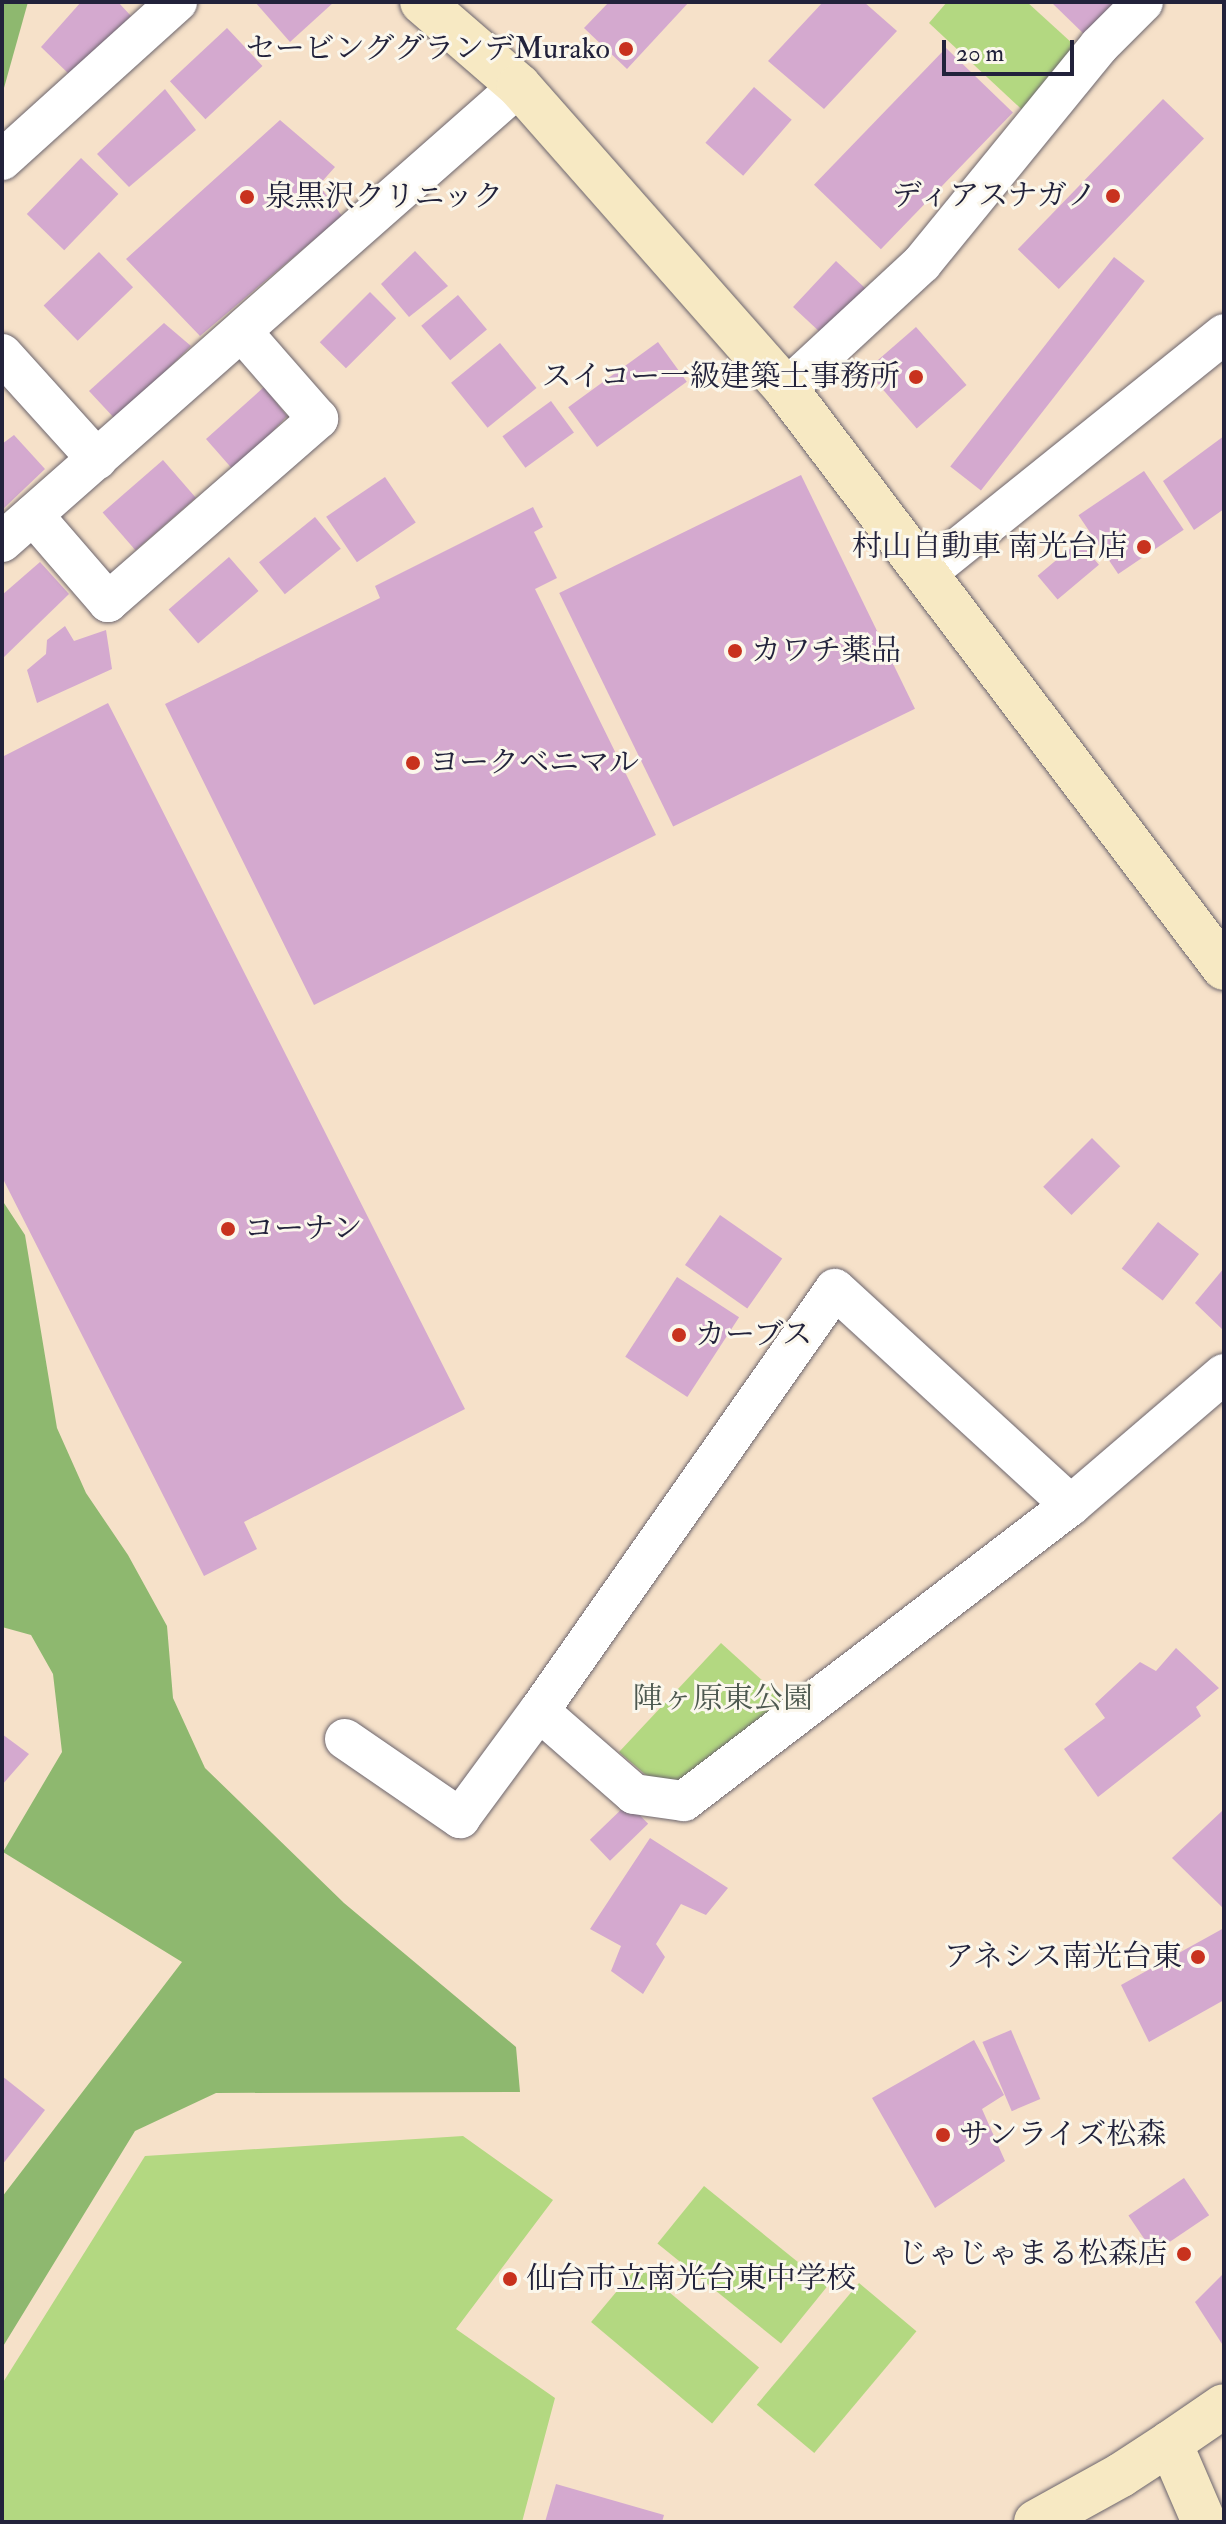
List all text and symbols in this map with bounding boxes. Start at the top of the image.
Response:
scale bar [946,24,1078,74]
place label: セービンググランデMurako [245,31,610,67]
text: 20 m [956,38,1004,69]
marker: セービンググランデMurako [617,40,635,58]
place label: ディアスナガノ [887,178,1097,214]
place label: 泉黒沢クリニック [265,179,505,215]
marker: 泉黒沢クリニック [236,186,258,208]
marker: ディアスナガノ [1104,187,1122,205]
place label: スイコー一級建築士事務所 [540,359,900,395]
marker: スイコー一級建築士事務所 [907,368,925,386]
place label: 村山自動車 南光台店 [852,529,1128,565]
marker: 村山自動車 南光台店 [1135,538,1153,556]
place label: カワチ薬品 [751,633,901,669]
marker: カワチ薬品 [726,642,744,660]
place label: ヨークベニマル [429,745,639,781]
marker: ヨークベニマル [404,754,422,772]
place label: コーナン [244,1211,364,1247]
marker: コーナン [219,1220,237,1238]
place label: カーブス [695,1317,815,1353]
marker: カーブス [670,1326,688,1344]
park label: 陣ヶ原東公園 [633,1681,813,1717]
place label: アネシス南光台東 [942,1939,1182,1975]
marker: アネシス南光台東 [1189,1948,1207,1966]
place label: サンライズ松森 [959,2117,1169,2153]
marker: サンライズ松森 [934,2126,952,2144]
place label: じゃじゃまる松森店 [898,2236,1168,2272]
marker: じゃじゃまる松森店 [1175,2245,1193,2263]
place label: 仙台市立南光台東中学校 [526,2261,856,2297]
marker: 仙台市立南光台東中学校 [501,2270,519,2288]

